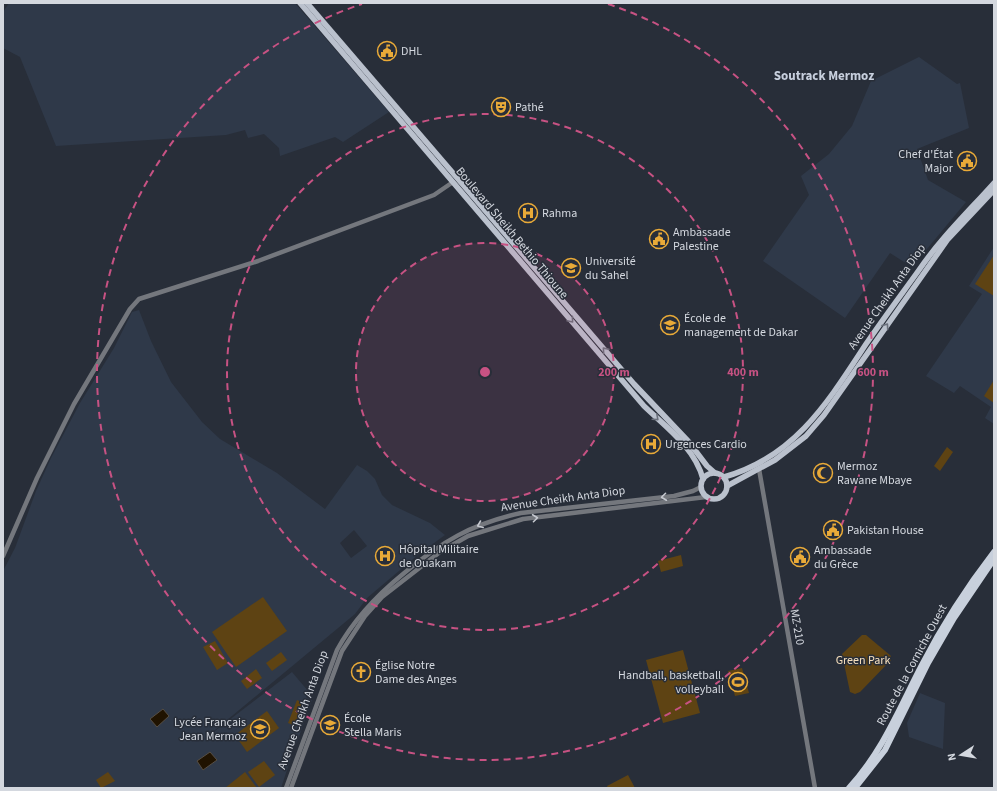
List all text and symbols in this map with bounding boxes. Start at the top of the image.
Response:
public building icon: DHL [376,40,398,62]
place label: DHL [401,43,422,60]
district label: Soutrack Mermoz [774,67,874,85]
theatre icon: Pathé [490,96,512,118]
place label: Pathé [515,99,544,116]
place label: Chef d'État Major [898,146,954,177]
public building icon: Chef d'État Major [956,150,978,172]
street label: Boulevard Sheikh Bethio Thioune [452,163,572,303]
hospital icon: Rahma [517,202,539,224]
place label: Rahma [542,205,577,222]
place label: Ambassade Palestine [673,224,731,255]
public building icon: Ambassade Palestine [648,228,670,250]
street label: Avenue Cheikh Anta Diop [844,241,930,353]
place label: Université du Sahel [585,253,636,284]
school or university icon: Université du Sahel [560,257,582,279]
place label: École de management de Dakar [684,310,799,341]
school or university icon: École de management de Dakar [659,314,681,336]
one-way arrow [566,315,574,323]
one-way arrow [881,323,889,330]
one-way arrow [602,348,609,355]
text: 200 m [598,364,630,381]
text: 400 m [727,364,759,381]
text: 600 m [857,364,889,381]
centre of rings [478,365,492,379]
one-way arrow [652,413,659,420]
hospital icon: Urgences Cardio [640,433,662,455]
place label: Urgences Cardio [665,436,747,453]
place label: Mermoz Rawane Mbaye [837,458,912,489]
mosque icon: Mermoz Rawane Mbaye [812,462,834,484]
street label: Avenue Cheikh Anta Diop [500,482,627,516]
one-way arrow [661,492,667,501]
one-way arrow [532,513,538,522]
public building icon: Pakistan House [822,519,844,541]
one-way arrow [477,520,484,528]
place label: Pakistan House [847,522,924,539]
place label: Hôpital Militaire de Ouakam [399,541,479,572]
place label: Ambassade du Grèce [814,542,872,573]
hospital icon: Hôpital Militaire de Ouakam [374,545,396,567]
public building icon: Ambassade du Grèce [789,546,811,568]
street label: Route de la Corniche Ouest [873,601,951,729]
street label: MZ-210 [785,608,809,646]
street label: Avenue Cheikh Anta Diop [274,648,333,772]
park label: Green Park [836,652,890,669]
place label: Église Notre Dame des Anges [375,657,457,688]
church icon: Église Notre Dame des Anges [350,661,372,683]
place label: Handball, basketball, volleyball [618,667,724,698]
sports icon: Handball, basketball, volleyball [727,671,749,693]
place label: École Stella Maris [344,710,401,741]
place label: Lycée Français Jean Mermoz [174,714,246,745]
school or university icon: École Stella Maris [319,714,341,736]
school or university icon: Lycée Français Jean Mermoz [249,718,271,740]
north arrow [941,735,981,775]
text: N [944,752,960,762]

